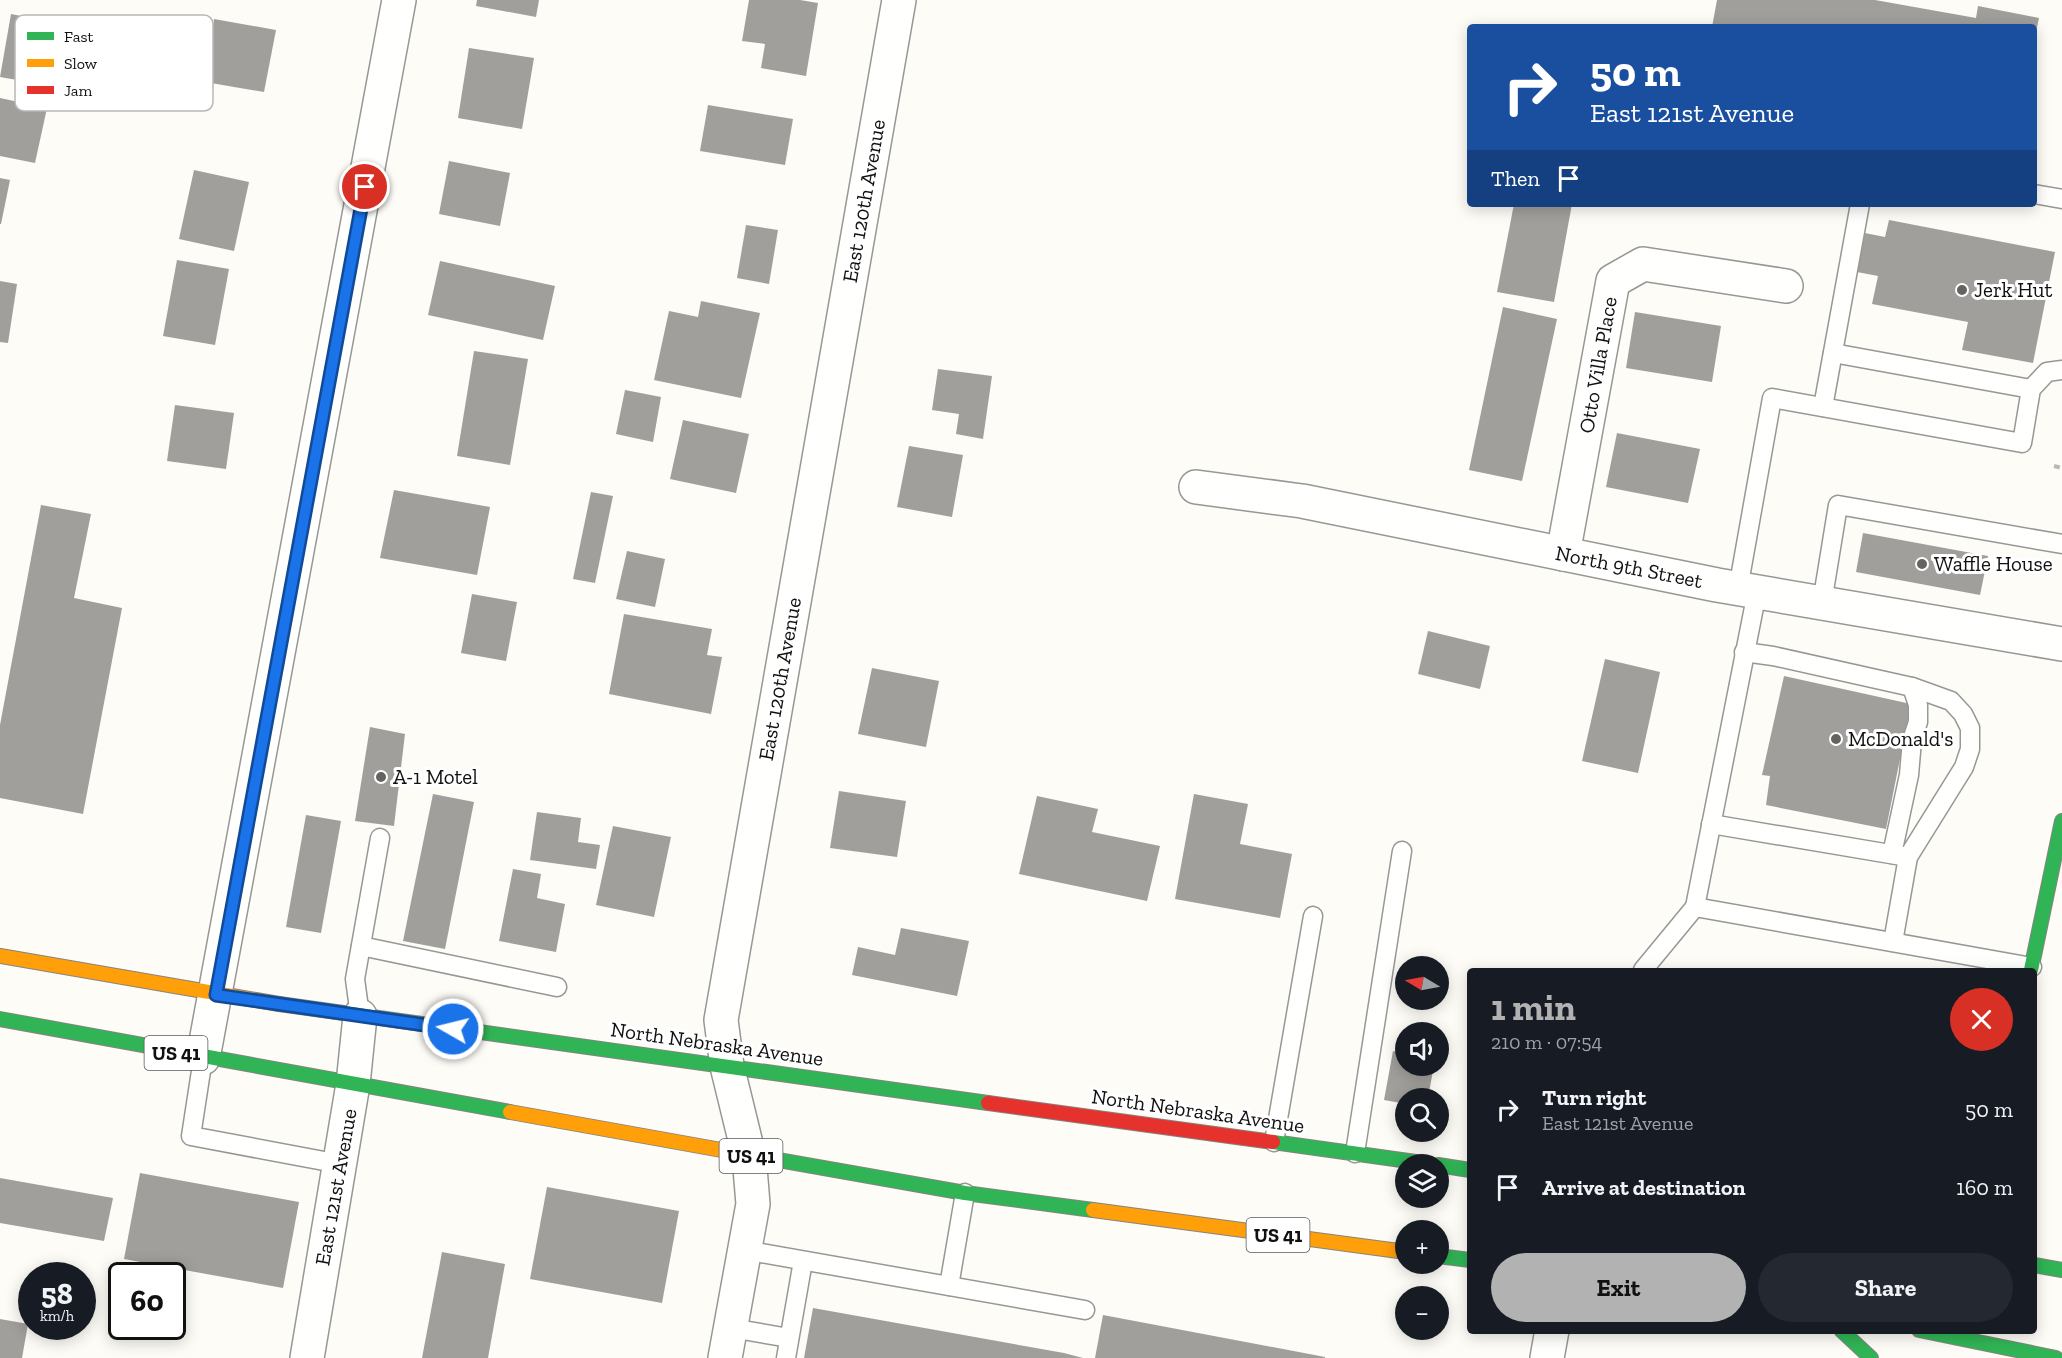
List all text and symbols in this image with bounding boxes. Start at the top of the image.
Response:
legend [15,15,213,111]
text: Fast [64,27,93,46]
text: 50 m [1590,46,1681,97]
icon: right [1491,48,1569,126]
text: Slow [64,54,98,73]
text: Jam [64,81,93,100]
text: East 121st Avenue [1590,97,1794,129]
street label: East 120th Avenue [837,117,890,284]
pin [339,161,390,212]
icon: arrive [1552,162,1585,195]
text: Then [1491,165,1540,192]
icon: arrive [348,170,381,203]
place label: Jerk Hut [1974,277,2053,302]
marker: Jerk Hut [1955,283,1969,297]
street label: Otto Villa Place [1573,295,1622,435]
street label: North 9th Street [1553,540,1705,593]
place label: Waffle House [1934,551,2053,576]
marker: Waffle House [1915,557,1929,571]
street label: East 120th Avenue [753,595,806,762]
place label: McDonald's [1848,726,1953,751]
marker: McDonald's [1829,732,1843,746]
place label: A-1 Motel [393,764,478,789]
marker: A-1 Motel [374,770,388,784]
north arrow [1395,956,1449,1010]
map controls [1395,956,1449,1340]
text: 1 min [1491,986,1576,1029]
button: close [1950,988,2013,1051]
position arrow [421,997,485,1061]
street label: North Nebraska Avenue [609,1016,825,1071]
button: sound [1395,1022,1449,1076]
text: 210 m · 07:54 [1491,1030,1602,1054]
road number: US 41 [144,1036,207,1070]
street label: North Nebraska Avenue [1090,1083,1306,1138]
text: Turn right [1542,1084,1646,1111]
button: search [1395,1088,1449,1142]
icon: right [1491,1093,1524,1126]
text: 50 m [1965,1096,2013,1123]
street label: East 121st Avenue [309,1106,362,1267]
text: East 121st Avenue [1542,1111,1693,1135]
road number: US 41 [720,1139,783,1173]
button: layers [1395,1154,1449,1208]
icon: arrive [1491,1171,1524,1204]
text: Arrive at destination [1542,1174,1745,1201]
text: 160 m [1956,1174,2013,1201]
road number: US 41 [1246,1218,1310,1252]
button: + [1395,1220,1449,1274]
button: Exit [1491,1253,1746,1322]
button: Share [1758,1253,2013,1322]
speed limit sign: 60 [108,1262,186,1340]
text: 58 [41,1276,73,1312]
button: − [1395,1286,1449,1340]
text: km/h [40,1307,74,1325]

